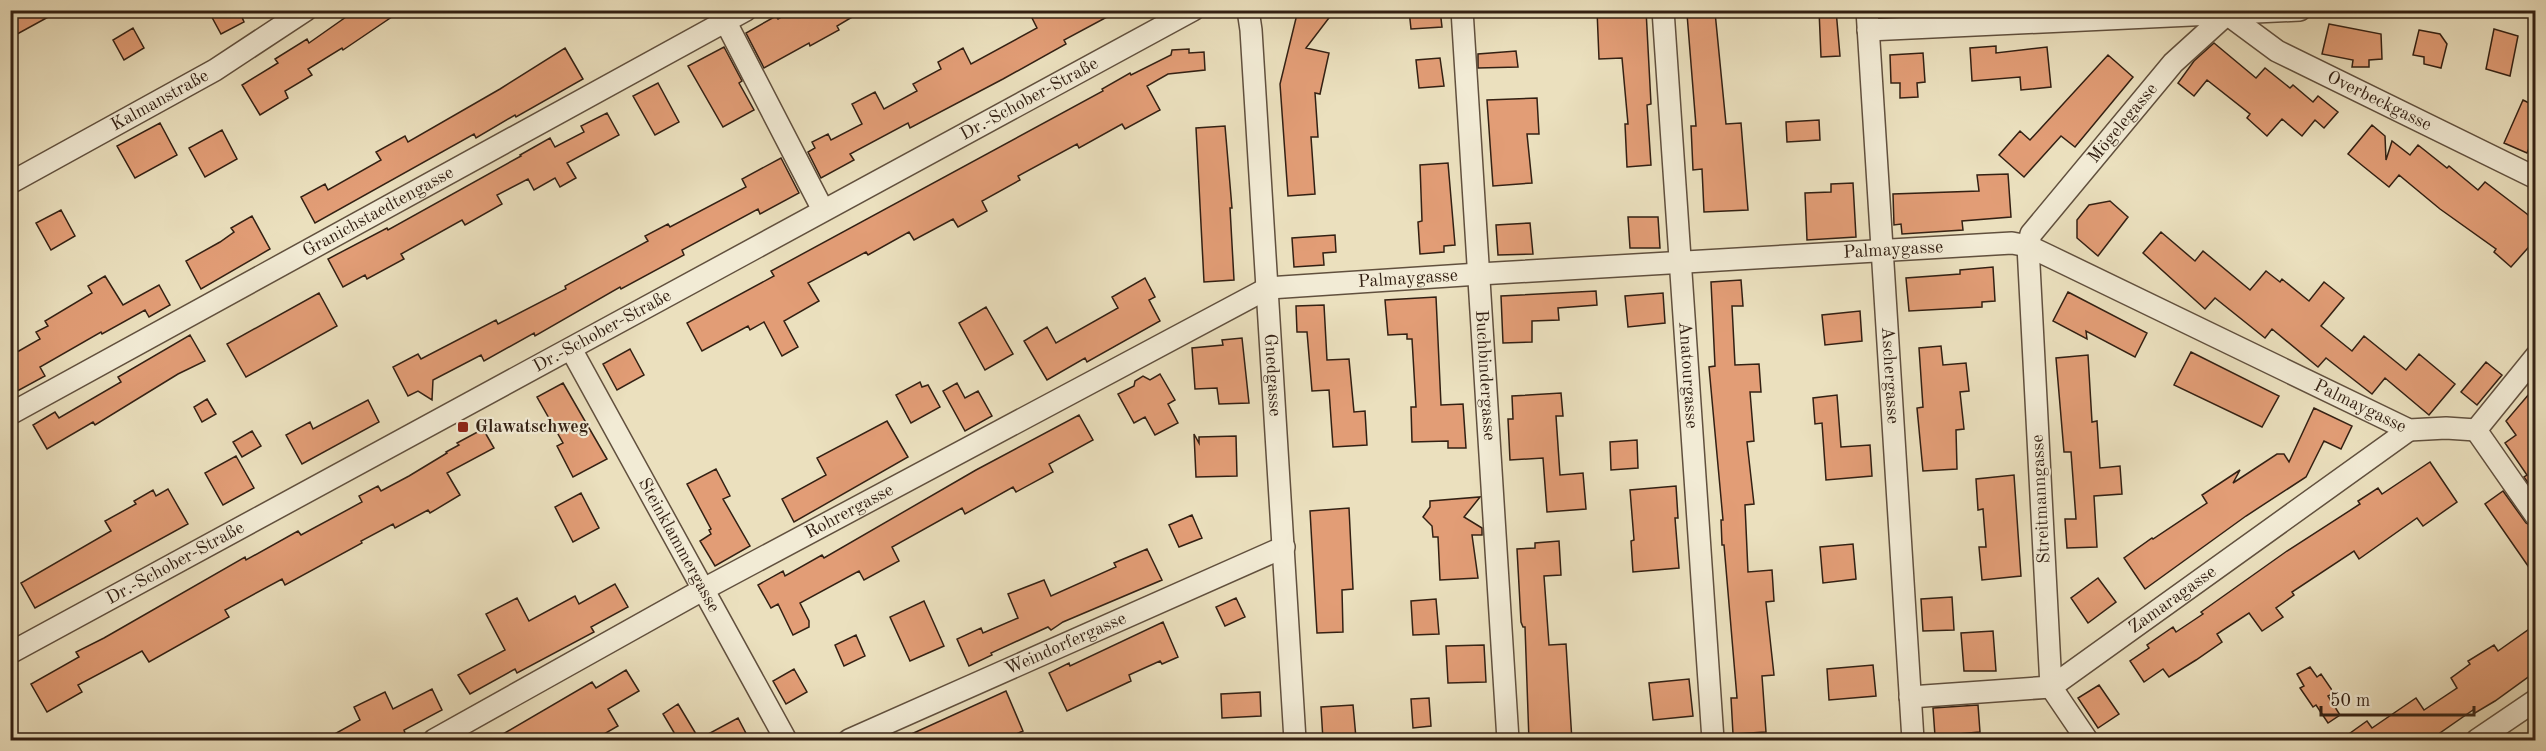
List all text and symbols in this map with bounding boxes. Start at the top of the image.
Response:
street label: Dr.-Schober-Straße [957,54,1101,144]
street label: Kalmanstraße [108,66,212,135]
street label: Overbeckgasse [2324,68,2434,134]
street label: Mögelegasse [2085,80,2161,167]
street label: Granichstaedtengasse [300,163,457,260]
street label: Palmaygasse [1843,238,1944,262]
street label: Palmaygasse [1357,266,1459,291]
street label: Dr.-Schober-Straße [530,286,674,376]
street label: Buchbindergasse [1472,309,1498,441]
street label: Anatourgasse [1675,321,1701,429]
street label: Aschergasse [1878,326,1902,424]
street label: Gnedgasse [1261,333,1284,417]
street label: Palmaygasse [2311,376,2409,436]
place label: Glawatschweg [475,418,589,436]
marker: Glawatschweg [456,420,470,434]
street label: Streitmanngasse [2029,434,2053,564]
street label: Steinklammergasse [635,475,723,615]
street label: Rohrergasse [802,481,896,542]
street label: Dr.-Schober-Straße [103,519,247,608]
street label: Zamaragasse [2126,562,2220,637]
street label: Weindorfergasse [1002,609,1129,679]
scale bar [2321,679,2474,717]
text: 50 m [2330,692,2370,710]

